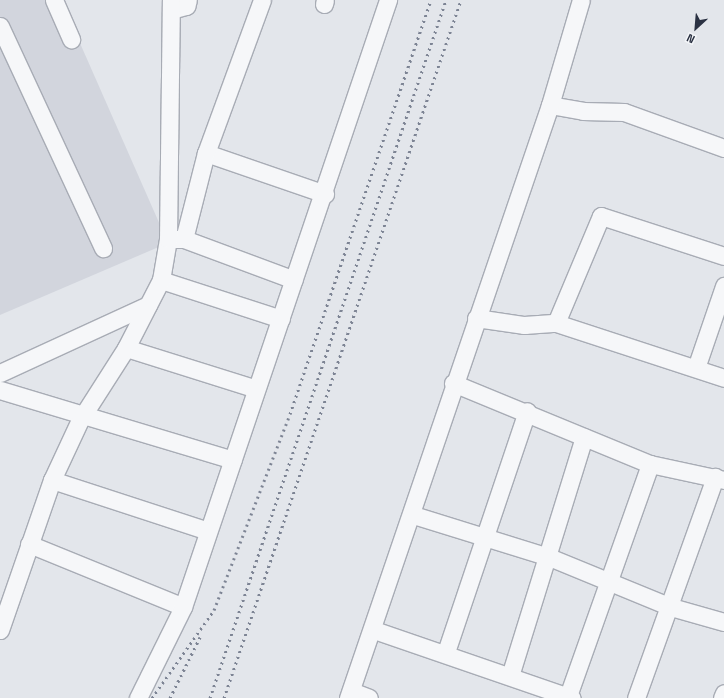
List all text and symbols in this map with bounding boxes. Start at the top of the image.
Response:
north arrow [676,8,716,48]
text: N [684,31,697,47]

